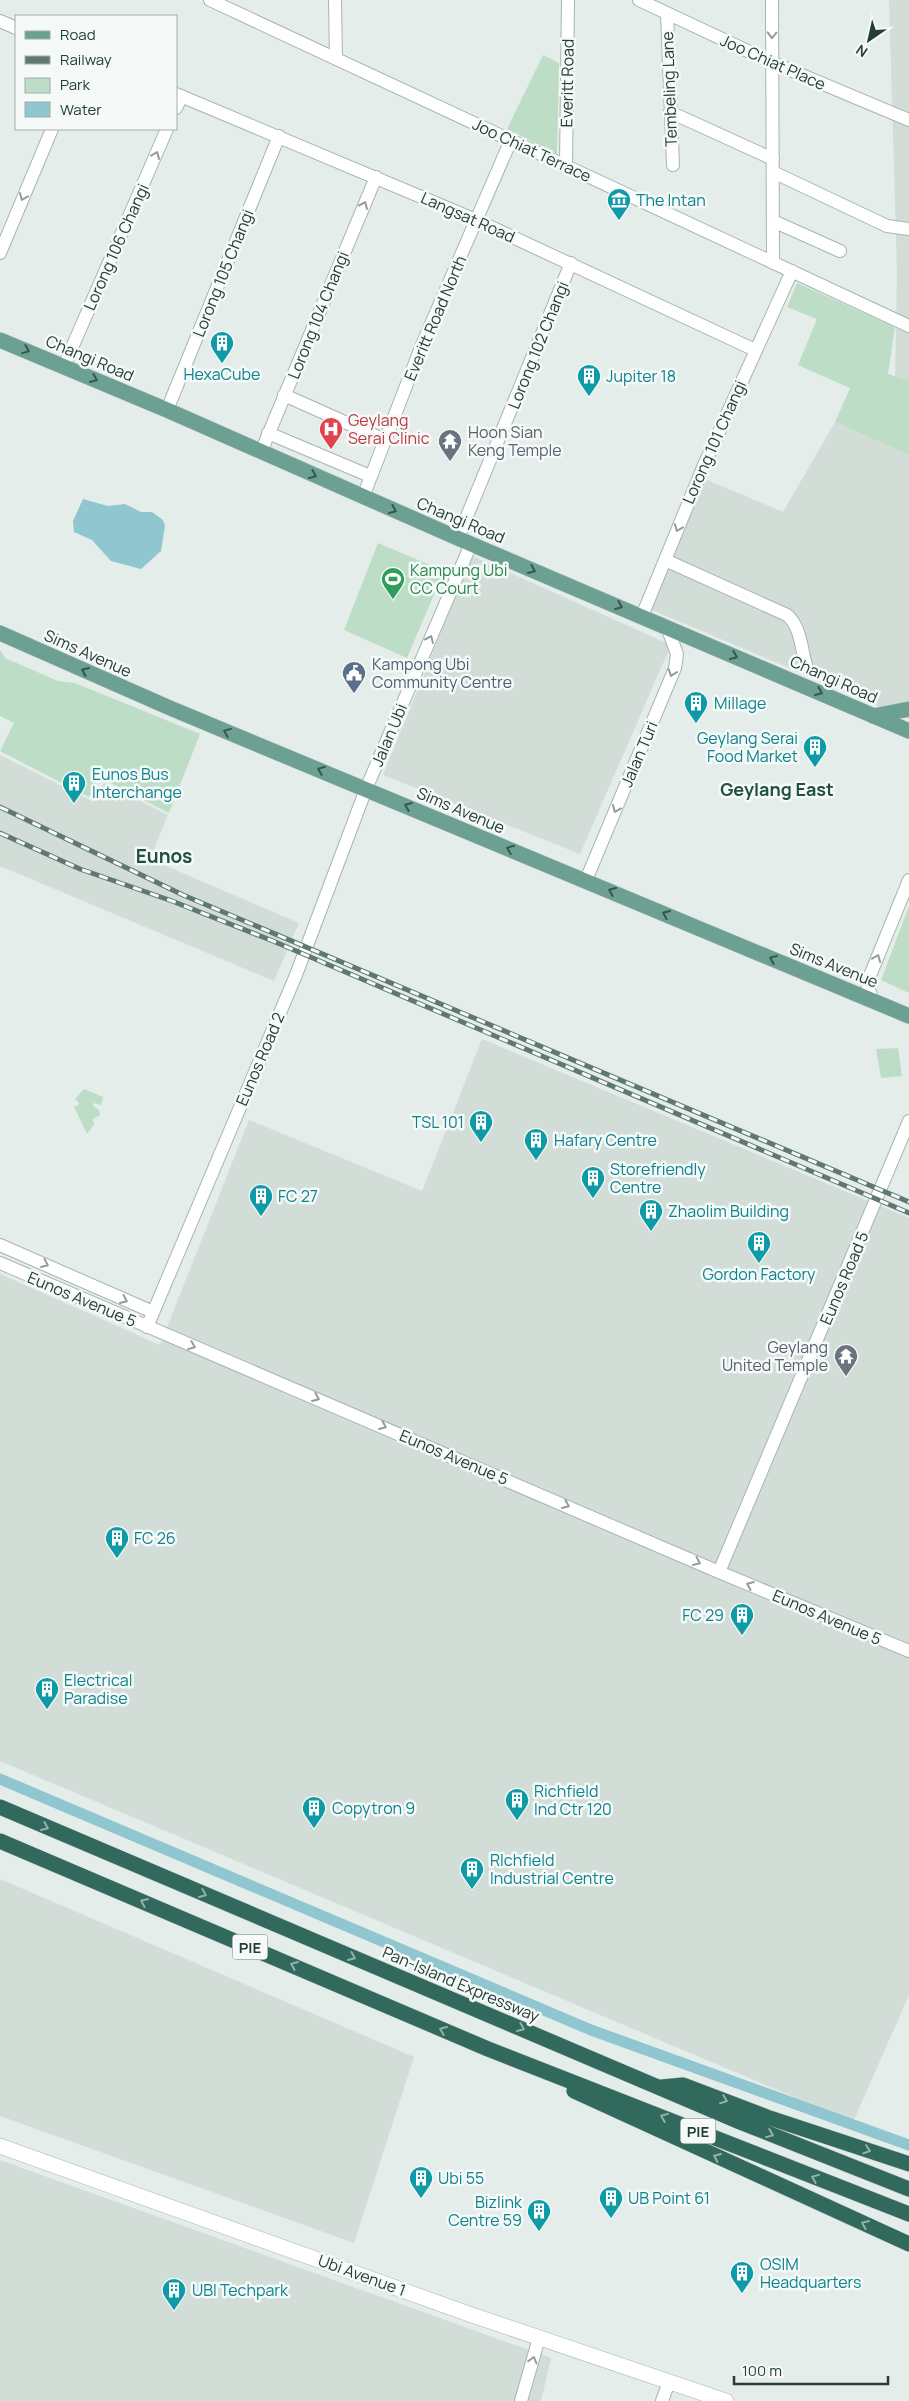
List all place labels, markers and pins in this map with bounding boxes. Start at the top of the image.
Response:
museum icon: The Intan [606,187,632,221]
place label: The Intan [636,189,706,211]
building icon: HexaCube [209,330,235,364]
place label: HexaCube [184,363,260,385]
building icon: Jupiter 18 [576,363,602,397]
place label: Jupiter 18 [606,365,676,387]
place label: Geylang Serai Clinic [348,409,430,449]
hospital icon: Geylang Serai Clinic [318,416,344,450]
place label: Hoon Sian Keng Temple [468,421,562,461]
temple icon: Hoon Sian Keng Temple [437,428,463,462]
place label: Kampung Ubi CC Court [410,559,508,599]
sports icon: Kampung Ubi CC Court [380,566,406,600]
place label: Kampong Ubi Community Centre [372,653,512,693]
public building icon: Kampong Ubi Community Centre [341,660,367,694]
building icon: Millage [683,690,709,724]
place label: Millage [714,692,766,714]
place label: Geylang Serai Food Market [697,727,798,767]
building icon: Geylang Serai Food Market [802,734,828,768]
place label: Eunos Bus Interchange [92,763,182,803]
building icon: Eunos Bus Interchange [61,770,87,804]
building icon: TSL 101 [468,1109,494,1143]
place label: TSL 101 [412,1111,464,1133]
building icon: Hafary Centre [523,1127,549,1161]
place label: Hafary Centre [554,1129,657,1151]
place label: Storefriendly Centre [610,1158,706,1198]
building icon: Storefriendly Centre [580,1165,606,1199]
building icon: FC 27 [248,1183,274,1217]
place label: FC 27 [278,1185,318,1207]
building icon: Zhaolim Building [638,1198,664,1232]
place label: Zhaolim Building [668,1200,789,1222]
building icon: Gordon Factory [746,1230,772,1264]
place label: Gordon Factory [702,1263,816,1285]
place label: Geylang United Temple [722,1336,828,1376]
temple icon: Geylang United Temple [833,1343,859,1377]
building icon: FC 26 [104,1525,130,1559]
place label: FC 26 [134,1527,176,1549]
building icon: FC 29 [729,1602,755,1636]
place label: FC 29 [682,1604,724,1626]
place label: Electrical Paradise [64,1669,132,1709]
building icon: Electrical Paradise [34,1676,60,1710]
place label: Richfield Ind Ctr 120 [534,1780,612,1820]
building icon: Richfield Ind Ctr 120 [504,1787,530,1821]
building icon: Copytron 9 [301,1795,327,1829]
place label: Copytron 9 [332,1797,415,1819]
place label: RIchfield Industrial Centre [490,1849,614,1889]
building icon: RIchfield Industrial Centre [459,1856,485,1890]
building icon: Ubi 55 [408,2165,434,2199]
place label: Ubi 55 [438,2167,484,2189]
building icon: UB Point 61 [598,2185,624,2219]
place label: UB Point 61 [628,2187,710,2209]
place label: Bizlink Centre 59 [448,2191,523,2231]
building icon: Bizlink Centre 59 [526,2198,552,2232]
place label: OSIM Headquarters [760,2253,861,2293]
building icon: OSIM Headquarters [729,2260,755,2294]
building icon: UBI Techpark [161,2277,187,2311]
place label: UBI Techpark [192,2279,289,2301]

